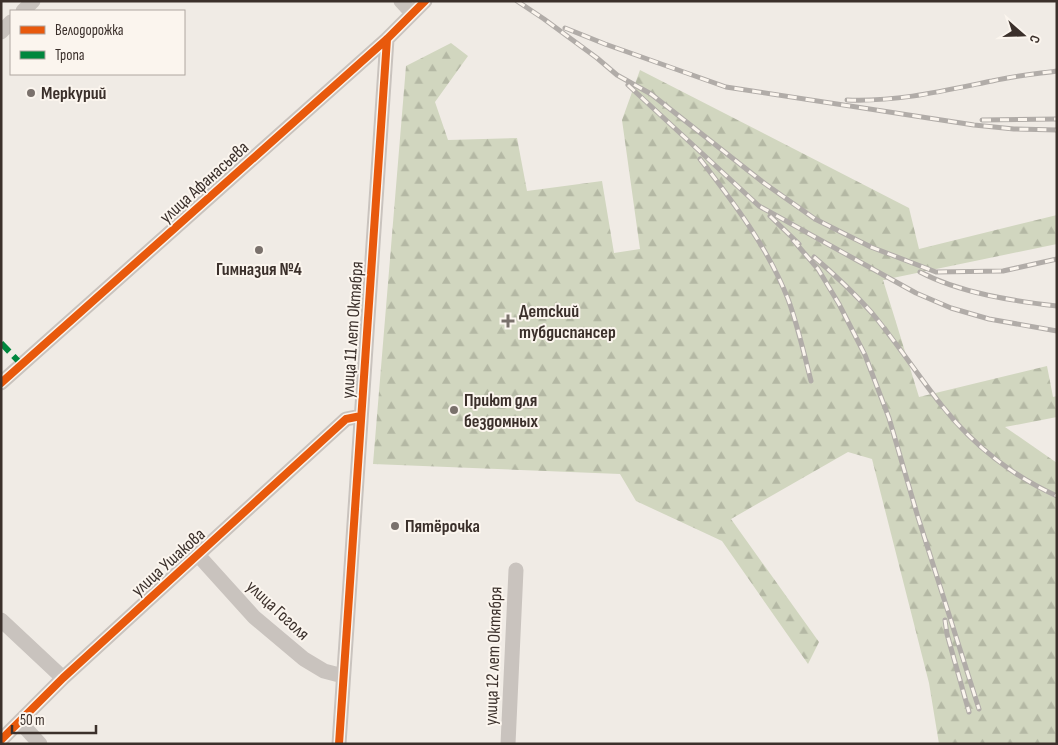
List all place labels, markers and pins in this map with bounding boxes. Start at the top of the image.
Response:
place label: Меркурий [41,83,107,104]
marker: Меркурий [25,87,37,99]
marker: Гимназия №4 [253,244,265,256]
place label: Гимназия №4 [216,259,303,280]
place label: Детский тубдиспансер [519,301,616,343]
marker: Детский тубдиспансер [501,314,515,328]
place label: Приют для бездомных [464,390,538,432]
marker: Приют для бездомных [448,404,460,416]
place label: Пятёрочка [405,516,480,537]
marker: Пятёрочка [389,520,401,532]

